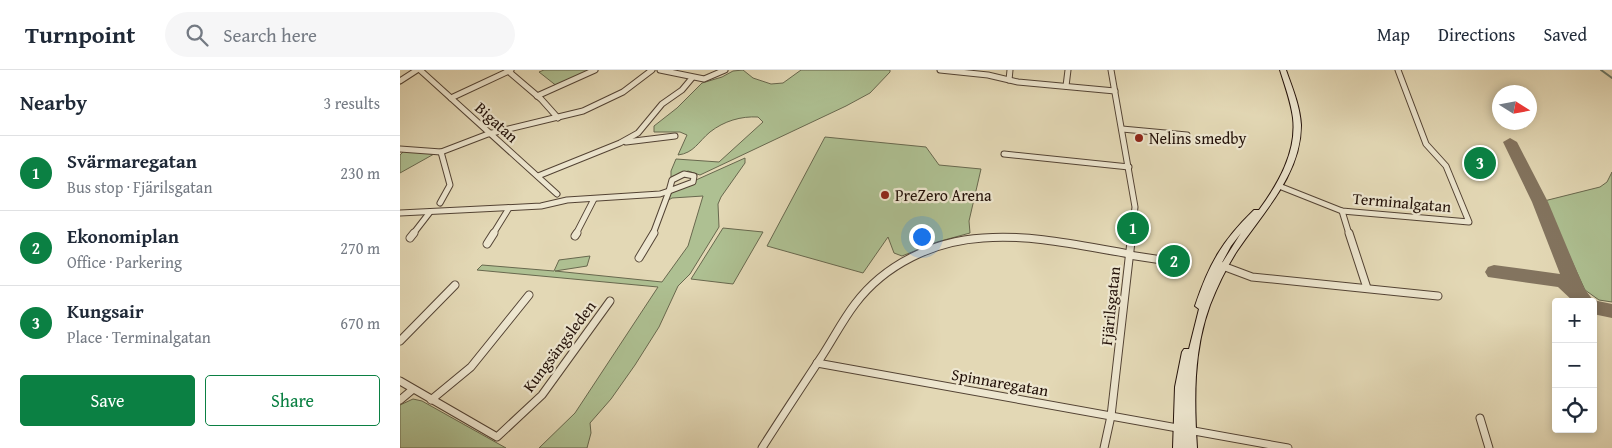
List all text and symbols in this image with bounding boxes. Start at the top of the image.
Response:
search box [165,12,515,57]
text: Turnpoint [25,17,135,52]
icon: search [183,21,211,49]
text: Search here [223,21,317,49]
text: Map [1377,21,1410,48]
text: Directions [1438,21,1515,48]
text: Saved [1543,21,1587,48]
north arrow [1492,85,1537,130]
text: Nearby [20,87,87,118]
text: 3 results [323,91,380,115]
street label: Bigatan [470,96,524,148]
place label: Nelins smedby [1149,126,1247,150]
marker: Nelins smedby [1133,132,1145,144]
pin: 3 [1464,144,1496,182]
text: Svärmaregatan [67,147,197,175]
text: 1 [32,161,40,185]
text: 230 m [340,161,380,185]
text: Bus stop · Fjärilsgatan [67,175,212,199]
place label: PreZero Arena [895,183,992,207]
street label: Terminalgatan [1352,186,1452,218]
marker: PreZero Arena [879,189,891,201]
pin: 1 [1117,209,1149,247]
text: Ekonomiplan [67,222,179,250]
your location [909,224,935,250]
text: 2 [32,236,40,260]
text: 270 m [340,236,380,260]
pin: 2 [1158,242,1190,280]
text: Office · Parkering [67,250,182,274]
street label: Fjärilsgatan [1094,265,1126,347]
street label: Kungsängsleden [517,295,601,397]
text: Kungsair [67,297,144,325]
map controls [1552,298,1597,433]
button: + [1552,298,1597,343]
text: 3 [32,311,40,335]
text: 670 m [340,311,380,335]
text: Place · Terminalgatan [67,325,211,349]
button: − [1552,343,1597,388]
street label: Spinnaregatan [950,362,1050,402]
button: Save [20,375,195,426]
button: Share [205,375,380,426]
button: locate [1552,388,1597,433]

